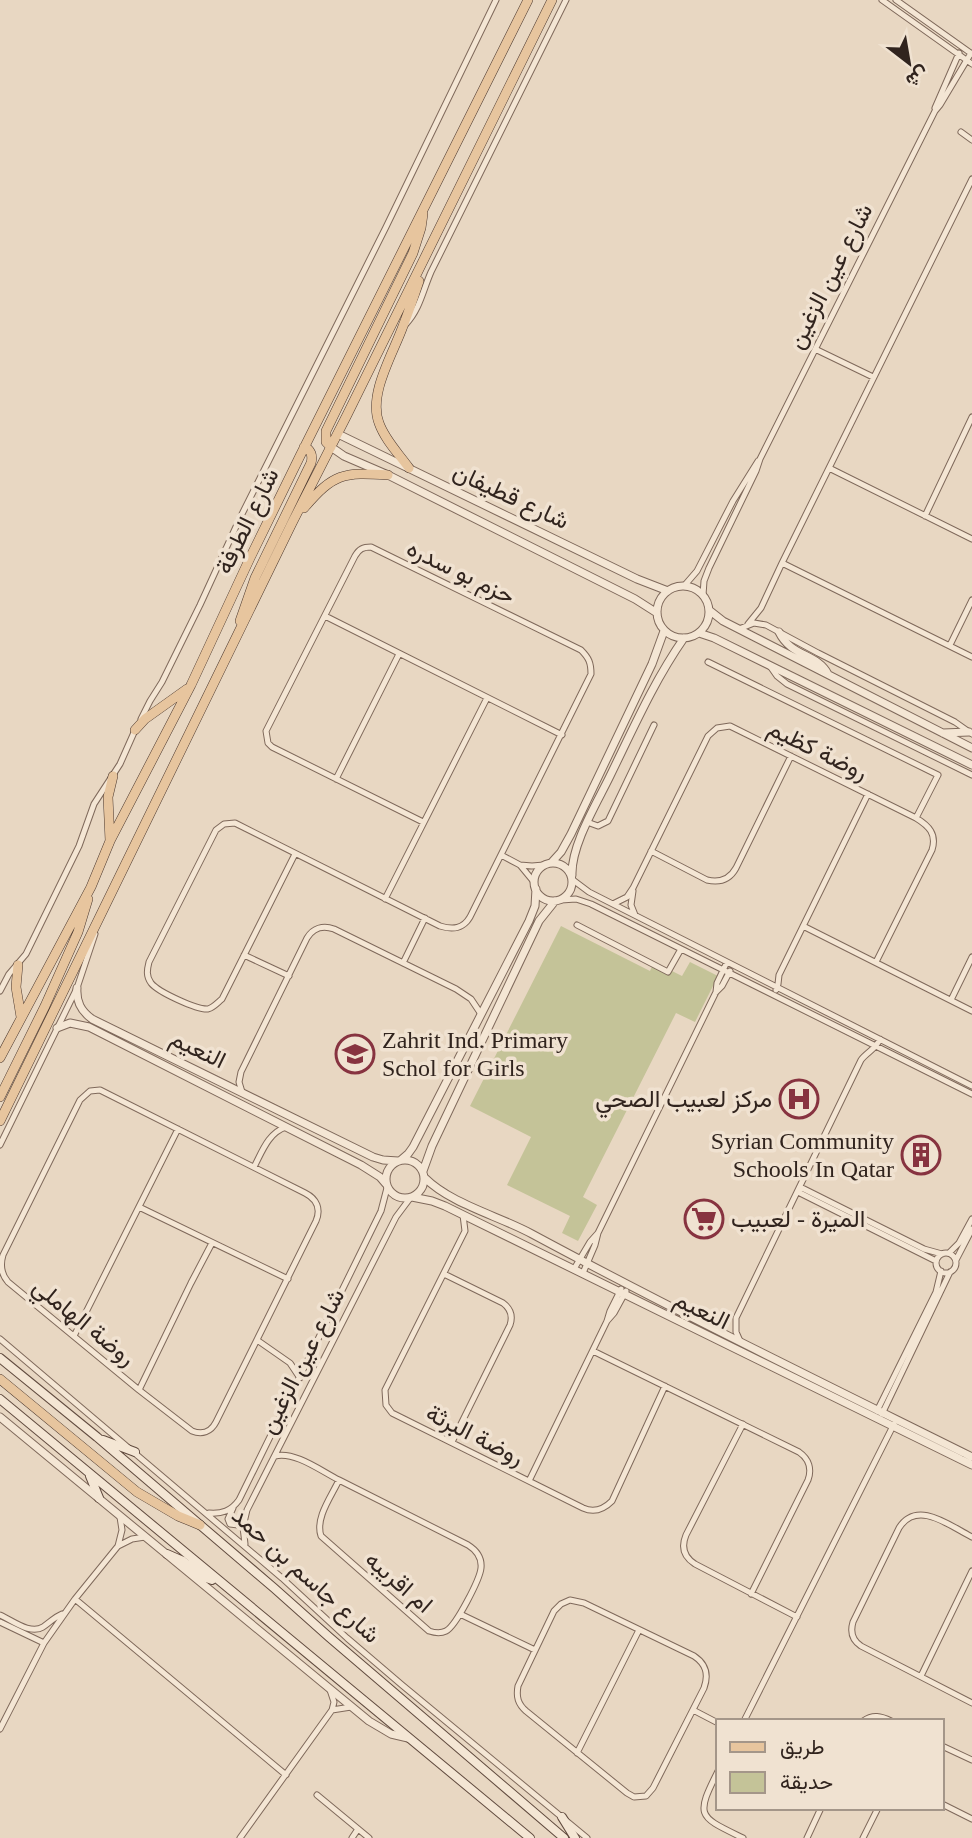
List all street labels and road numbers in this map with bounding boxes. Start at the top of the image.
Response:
street label: شارع عين الزغين [782,199,880,354]
street label: شارع قطيفان [448,458,573,537]
street label: شارع الطرفة [210,464,286,579]
street label: حزم بو سدره [402,535,519,612]
street label: روضة كظيم [763,715,872,788]
street label: النعيم [165,1025,230,1076]
street label: روضة الهاملي [24,1273,140,1376]
street label: شارع عين الزغين [254,1284,352,1439]
street label: النعيم [669,1286,734,1337]
street label: روضة البرثة [421,1399,528,1472]
street label: شارع جاسم بن حمد [225,1502,385,1650]
street label: ام اقريبه [358,1546,438,1620]

